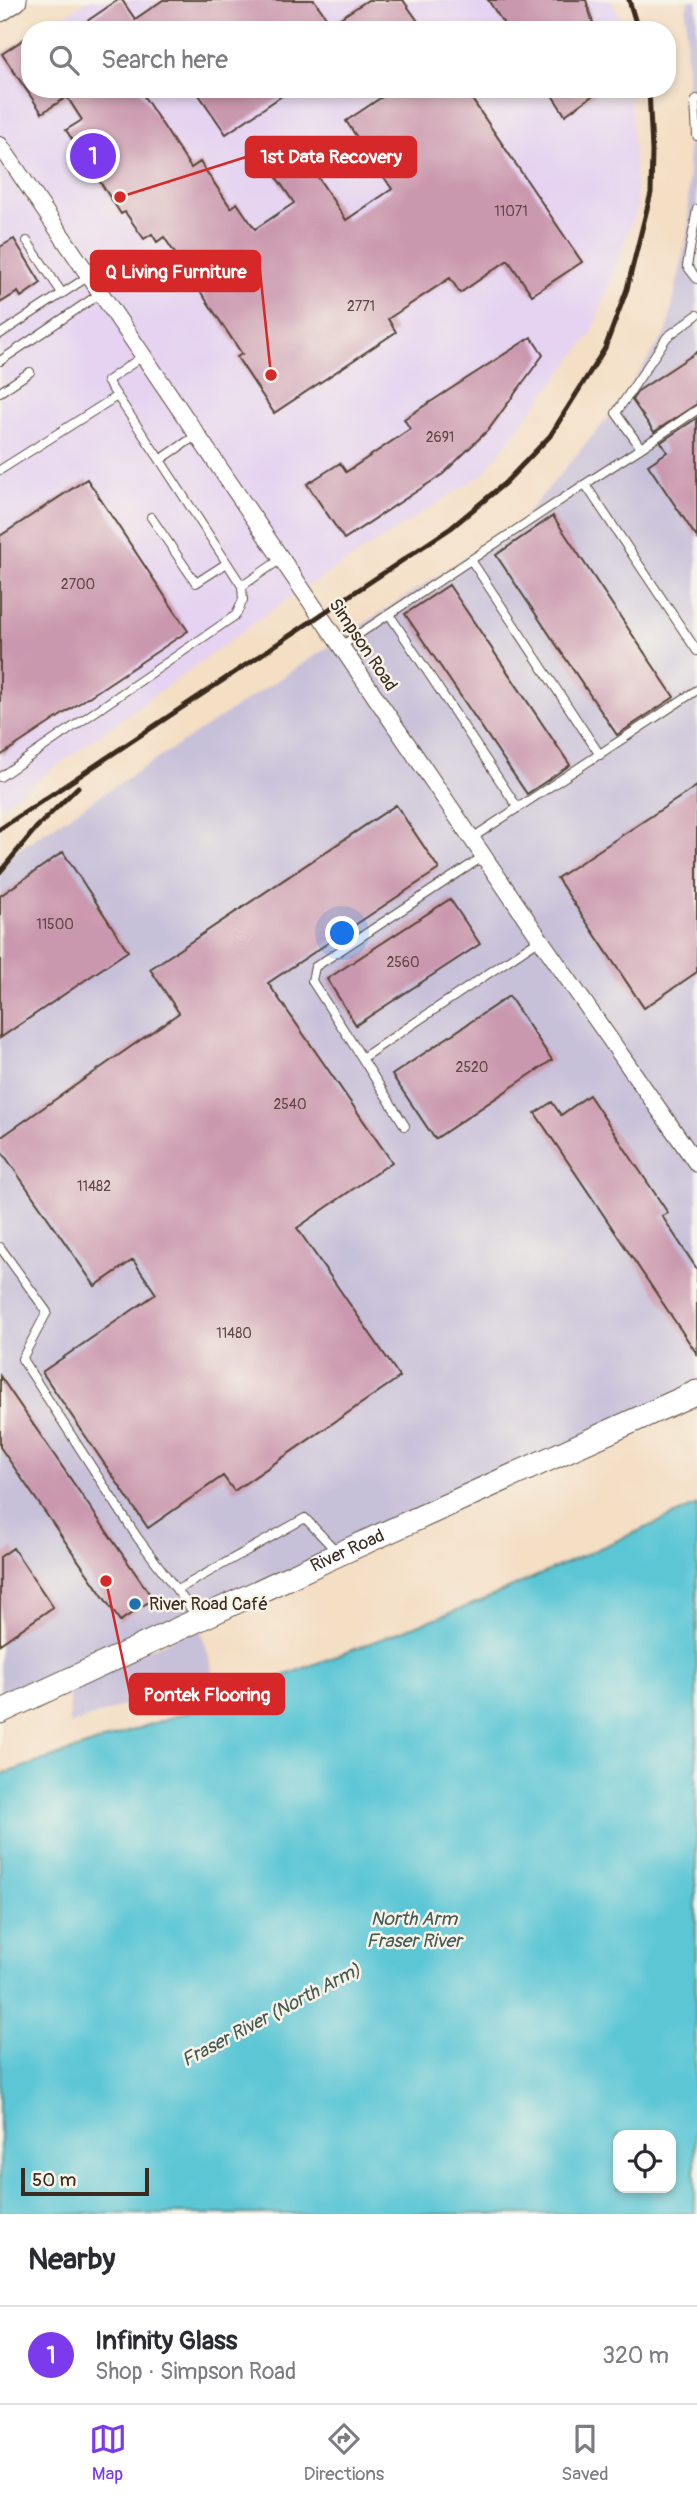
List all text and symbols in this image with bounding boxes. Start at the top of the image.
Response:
search box [21,21,676,98]
icon: search [45,41,83,79]
text: Search here [101,44,228,76]
pin: 1 [70,130,116,182]
callout: 1st Data Recovery [246,137,416,177]
text: 1st Data Recovery [260,145,403,169]
house number: 11071 [494,203,528,220]
callout: Q Living Furniture [91,251,260,291]
text: Q Living Furniture [105,260,247,284]
house number: 2771 [347,298,375,315]
house number: 2691 [426,429,454,446]
house number: 2700 [61,576,95,593]
street label: Simpson Road [324,594,402,696]
house number: 11500 [36,916,74,933]
your location [325,916,359,950]
house number: 2560 [386,954,420,971]
house number: 2520 [456,1059,488,1076]
house number: 2540 [273,1096,307,1113]
house number: 11482 [77,1178,111,1195]
house number: 11480 [216,1325,252,1342]
street label: River Road [307,1524,388,1577]
place label: River Road Café [149,1593,268,1616]
marker: River Road Café [127,1596,143,1612]
callout: Pontek Flooring [130,1674,284,1714]
text: Pontek Flooring [144,1683,271,1707]
water label: North Arm Fraser River [366,1907,464,1953]
water label: Fraser River (North Arm) [178,1957,365,2072]
map controls [613,2130,676,2193]
button: locate [613,2130,676,2193]
scale bar [21,2165,149,2197]
text: 50 m [32,2168,76,2192]
text: Nearby [28,2241,115,2278]
text: Infinity Glass [95,2325,237,2357]
text: 1 [47,2341,56,2370]
text: 320 m [602,2341,669,2370]
text: Shop · Simpson Road [95,2357,296,2386]
tab: Map [89,2420,127,2486]
tab: Directions [304,2420,384,2486]
tab: Saved [561,2420,608,2486]

